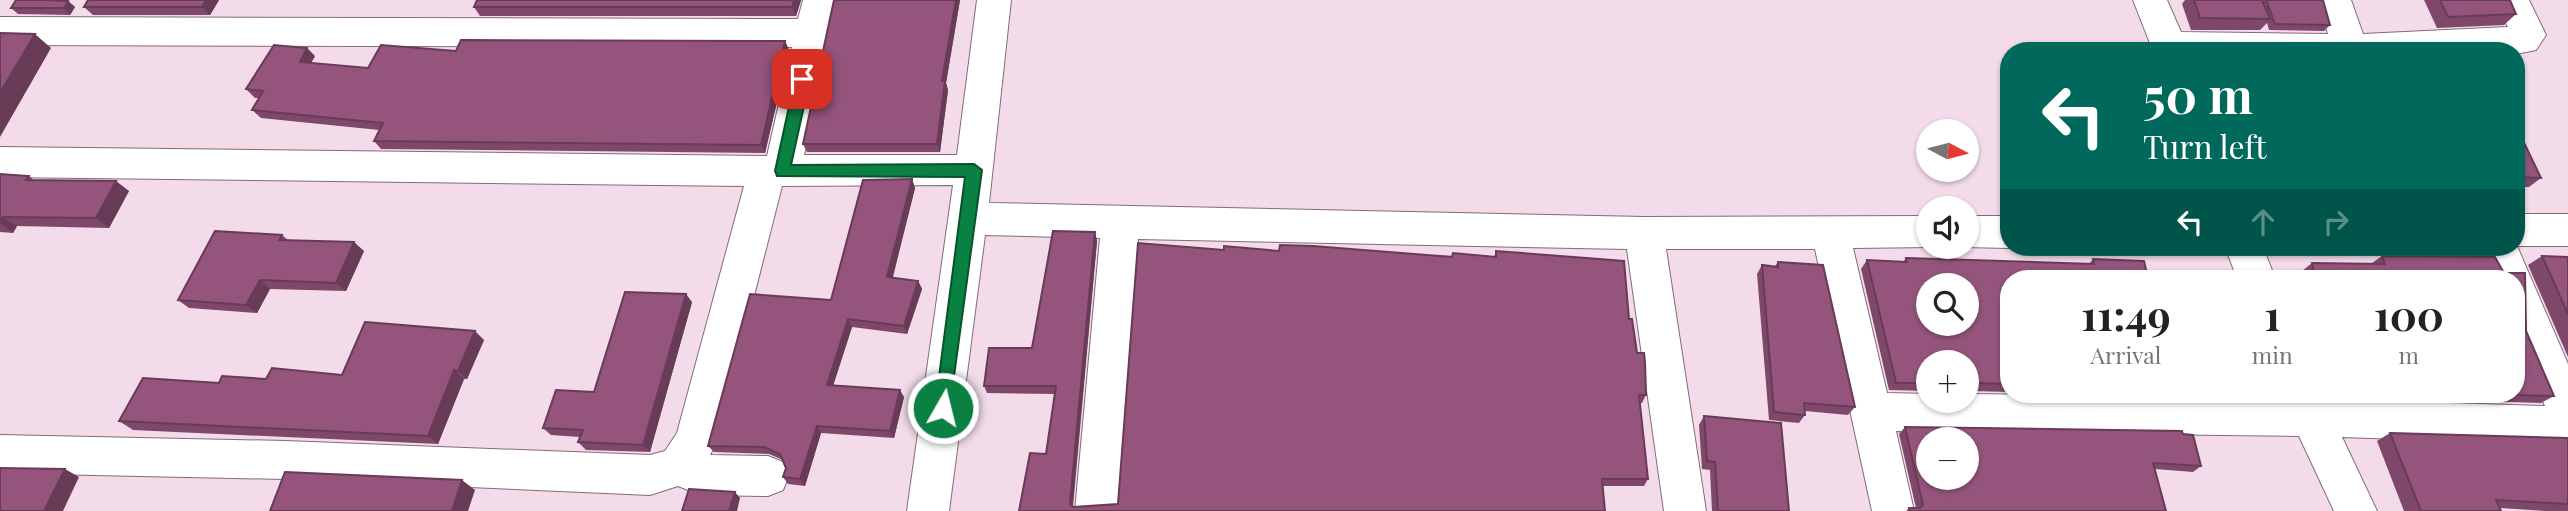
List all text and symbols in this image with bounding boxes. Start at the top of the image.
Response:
pin [772,49,832,109]
icon: arrive [783,60,821,98]
text: 50 m [2143,61,2253,126]
icon: left [2028,70,2119,161]
north arrow [1916,119,1979,182]
map controls [1916,119,1979,490]
text: Turn left [2143,124,2267,167]
button: sound [1916,196,1979,259]
icon: left [2171,203,2209,241]
icon: ahead [2244,203,2282,241]
icon: right [2317,203,2355,241]
button: search [1916,273,1979,336]
text: 11:49 [2081,286,2171,342]
text: 1 [2264,286,2280,342]
text: 100 [2374,286,2444,342]
text: Arrival [2090,339,2161,370]
text: min [2252,339,2293,370]
text: m [2399,339,2419,370]
button: + [1916,350,1979,413]
position arrow [906,371,980,445]
button: − [1916,427,1979,490]

